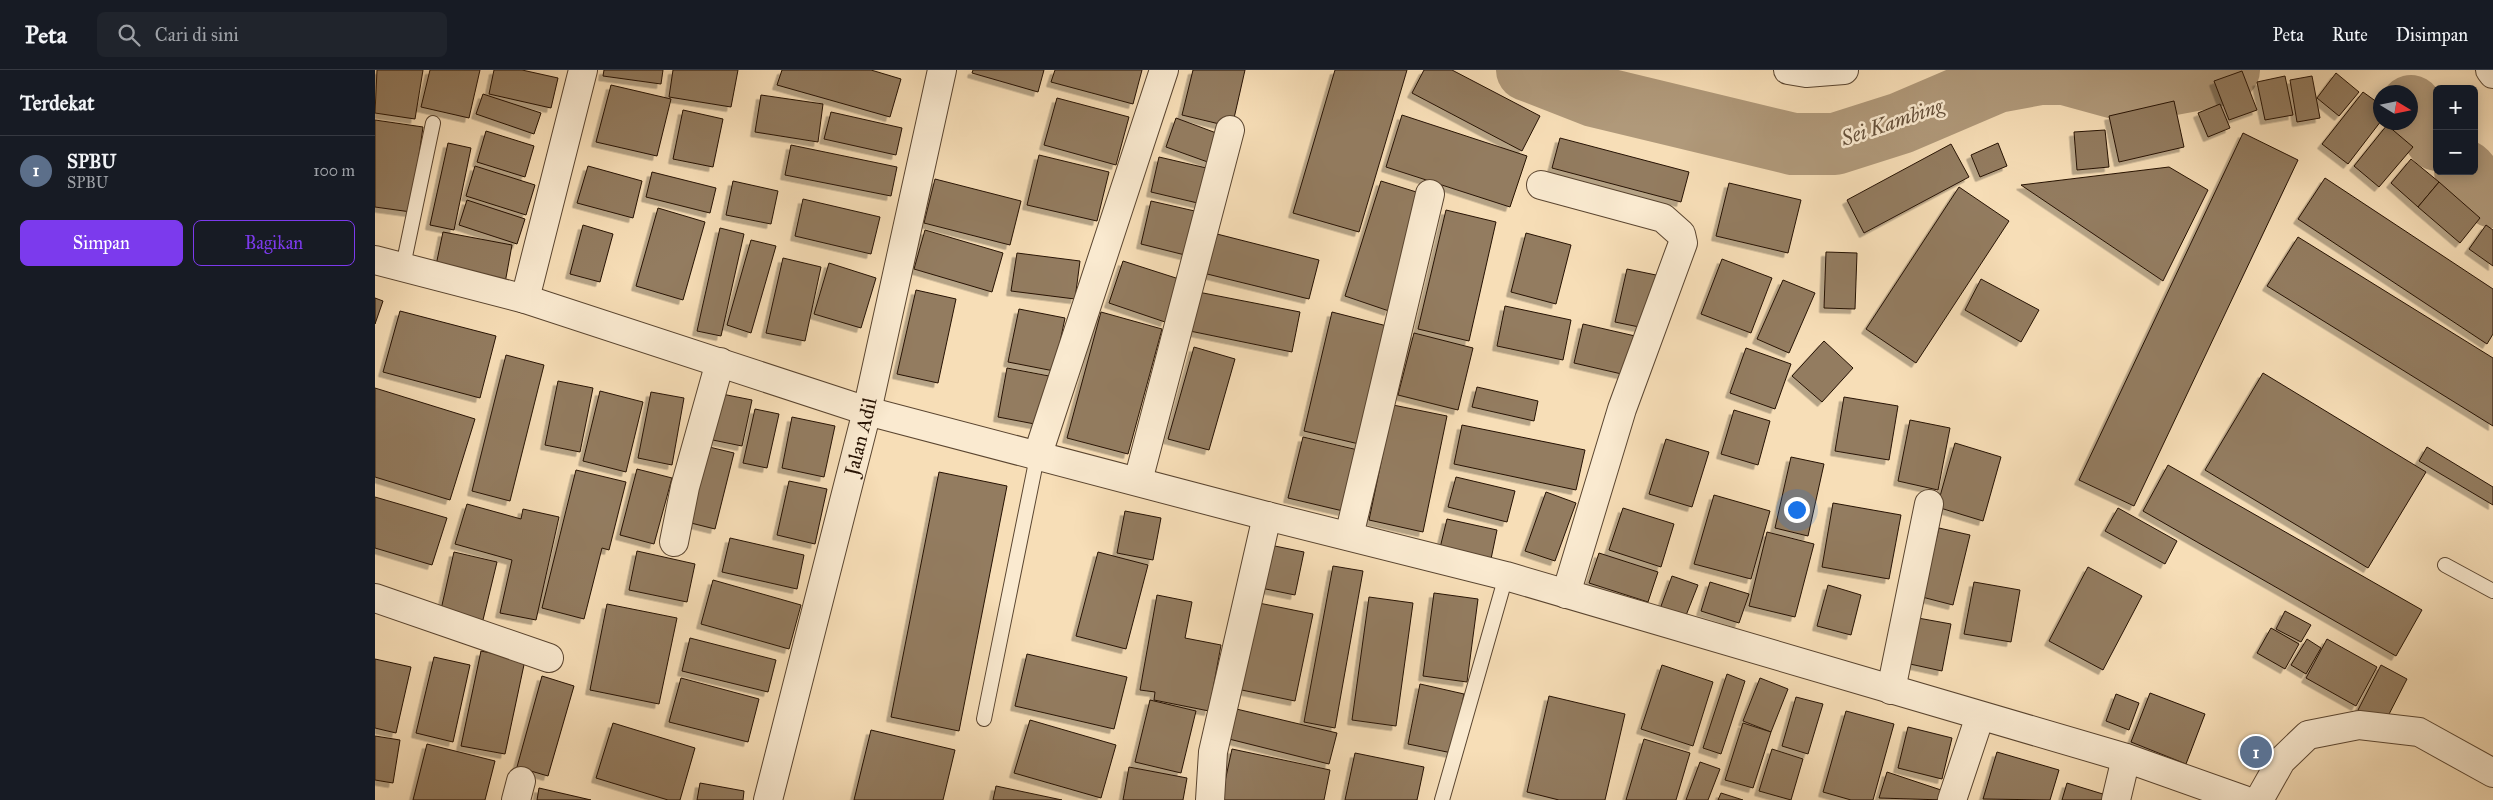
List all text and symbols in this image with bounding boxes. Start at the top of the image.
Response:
search box [97,12,447,57]
text: Peta [25,20,67,50]
icon: search [115,21,143,49]
text: Cari di sini [155,23,239,46]
text: Peta [2273,24,2304,46]
text: Rute [2332,24,2368,46]
text: Disimpan [2396,24,2468,46]
north arrow [2373,85,2418,130]
map controls [2433,85,2478,175]
button: + [2433,85,2478,130]
text: Terdekat [20,90,94,116]
water label: Sei Kambing [1836,92,1948,152]
button: − [2433,130,2478,175]
text: SPBU [67,150,116,173]
text: 1 [33,161,39,180]
text: 100 m [313,161,355,180]
text: SPBU [67,173,108,192]
button: Simpan [20,220,183,266]
button: Bagikan [193,220,355,266]
street label: Jalan Adil [839,395,882,480]
your location [1784,497,1810,523]
pin: 1 [2240,733,2272,771]

